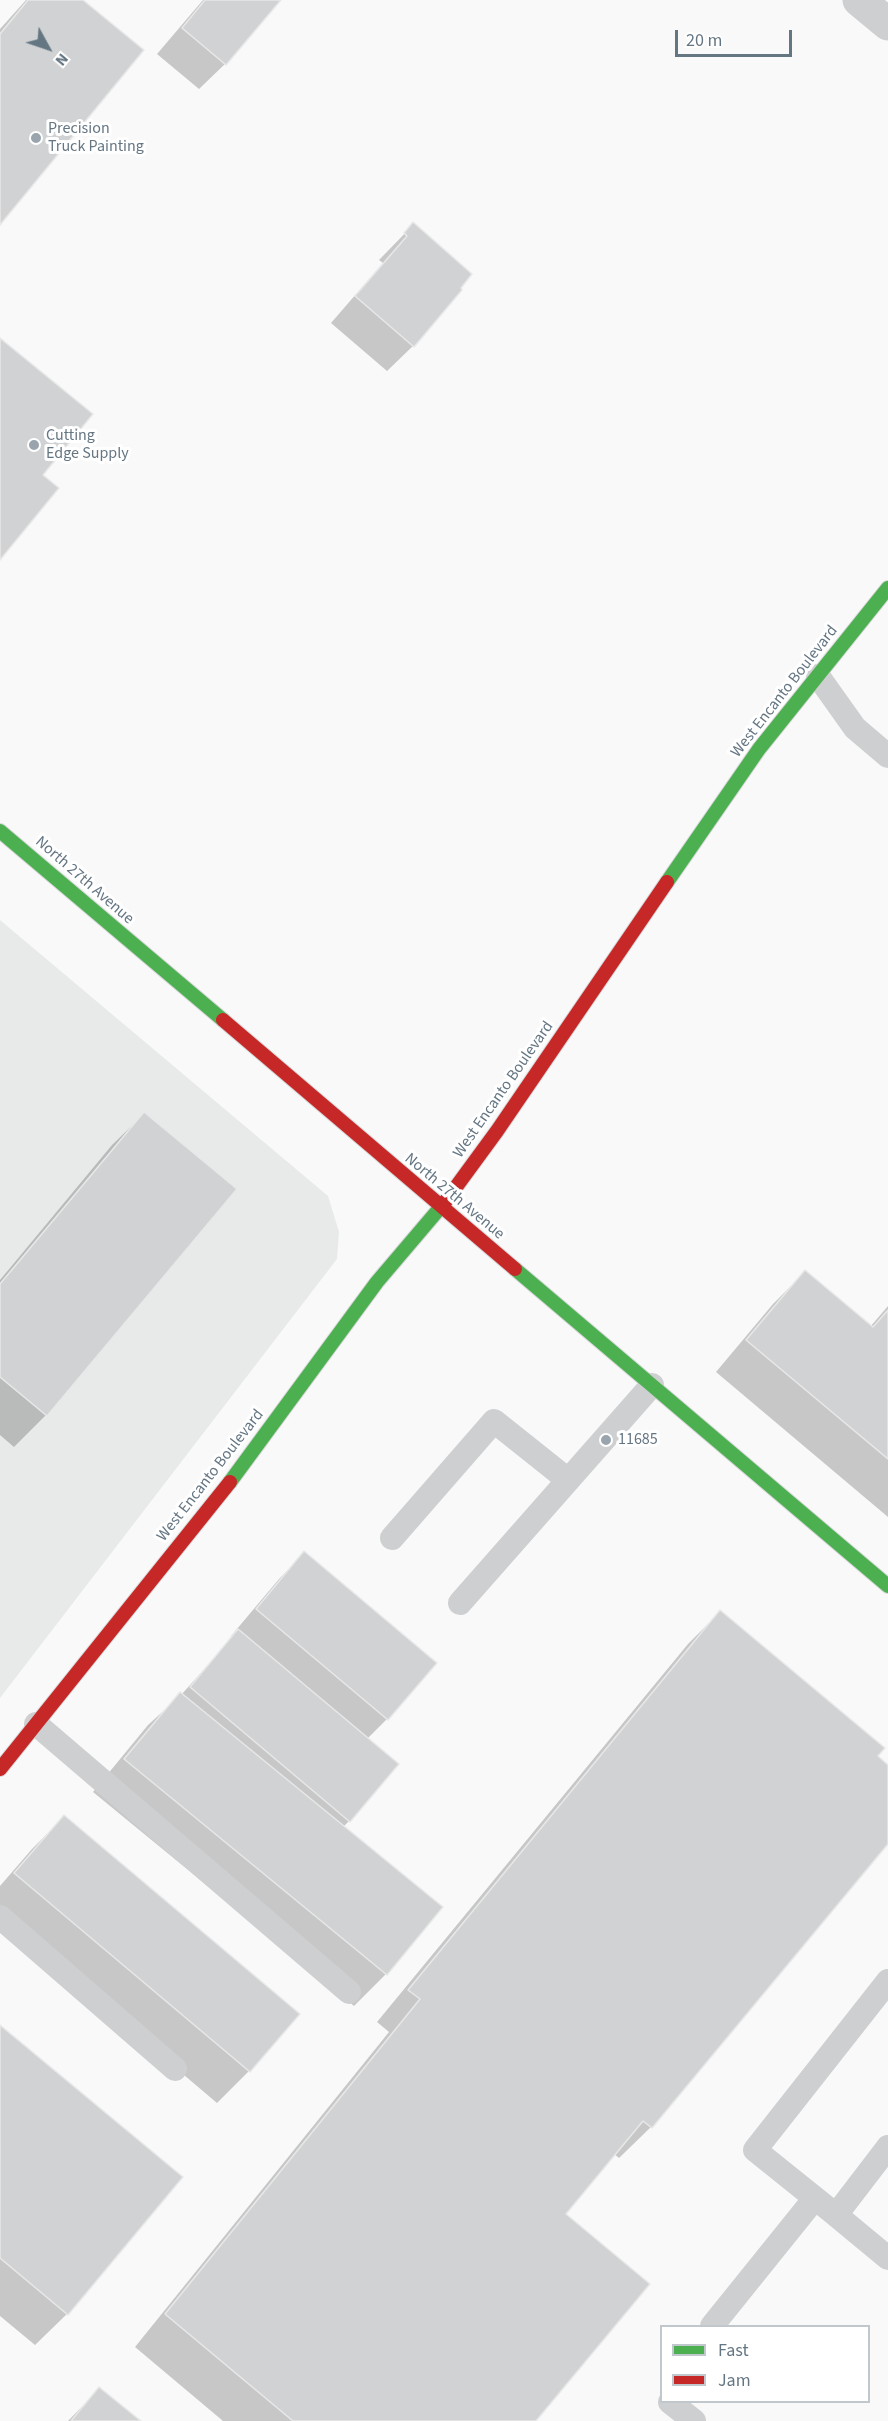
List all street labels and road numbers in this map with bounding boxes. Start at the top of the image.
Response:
street label: West Encanto Boulevard [728,622,842,762]
street label: North 27th Avenue [31,833,137,929]
street label: West Encanto Boulevard [450,1018,558,1162]
street label: North 27th Avenue [400,1150,508,1244]
street label: West Encanto Boulevard [154,1406,268,1546]

